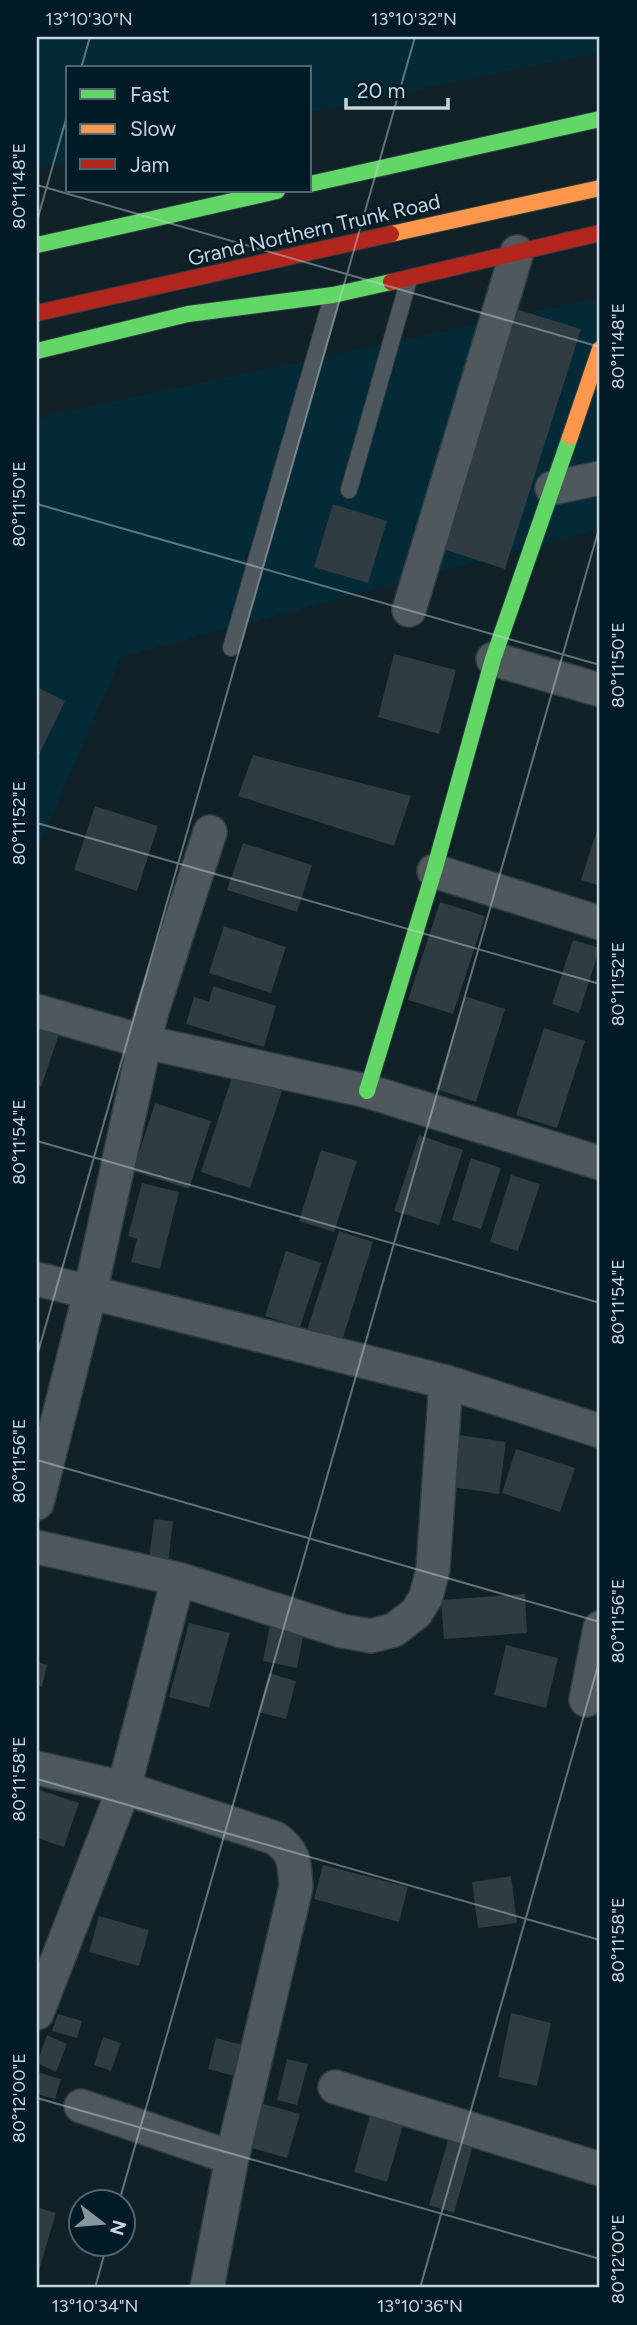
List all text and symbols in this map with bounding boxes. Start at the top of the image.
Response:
text: 13°10'30"N [45,8,133,30]
text: 13°10'32"N [371,8,457,30]
legend [66,66,312,192]
scale bar [346,66,448,110]
text: 20 m [357,78,405,103]
text: Fast [130,82,170,107]
text: Slow [130,116,176,141]
text: 80°11'48"E [8,143,30,229]
text: Jam [130,152,169,177]
street label: Grand Northern Trunk Road [185,188,443,271]
text: 80°11'48"E [607,303,629,389]
text: 80°11'50"E [8,461,30,547]
text: 80°11'50"E [607,622,629,708]
text: 80°11'52"E [8,781,30,865]
text: 80°11'52"E [607,942,629,1026]
text: 80°11'54"E [8,1099,30,1185]
text: 80°11'54"E [607,1259,629,1345]
text: 80°11'56"E [8,1419,30,1503]
text: 80°11'56"E [607,1579,629,1663]
text: 80°11'58"E [8,1736,30,1822]
text: 80°11'58"E [607,1897,629,1983]
text: 80°12'00"E [8,2053,30,2143]
north arrow [66,2188,136,2258]
text: 80°12'00"E [607,2214,629,2304]
text: N [105,2217,131,2238]
text: 13°10'34"N [51,2295,139,2317]
text: 13°10'36"N [377,2295,463,2317]

